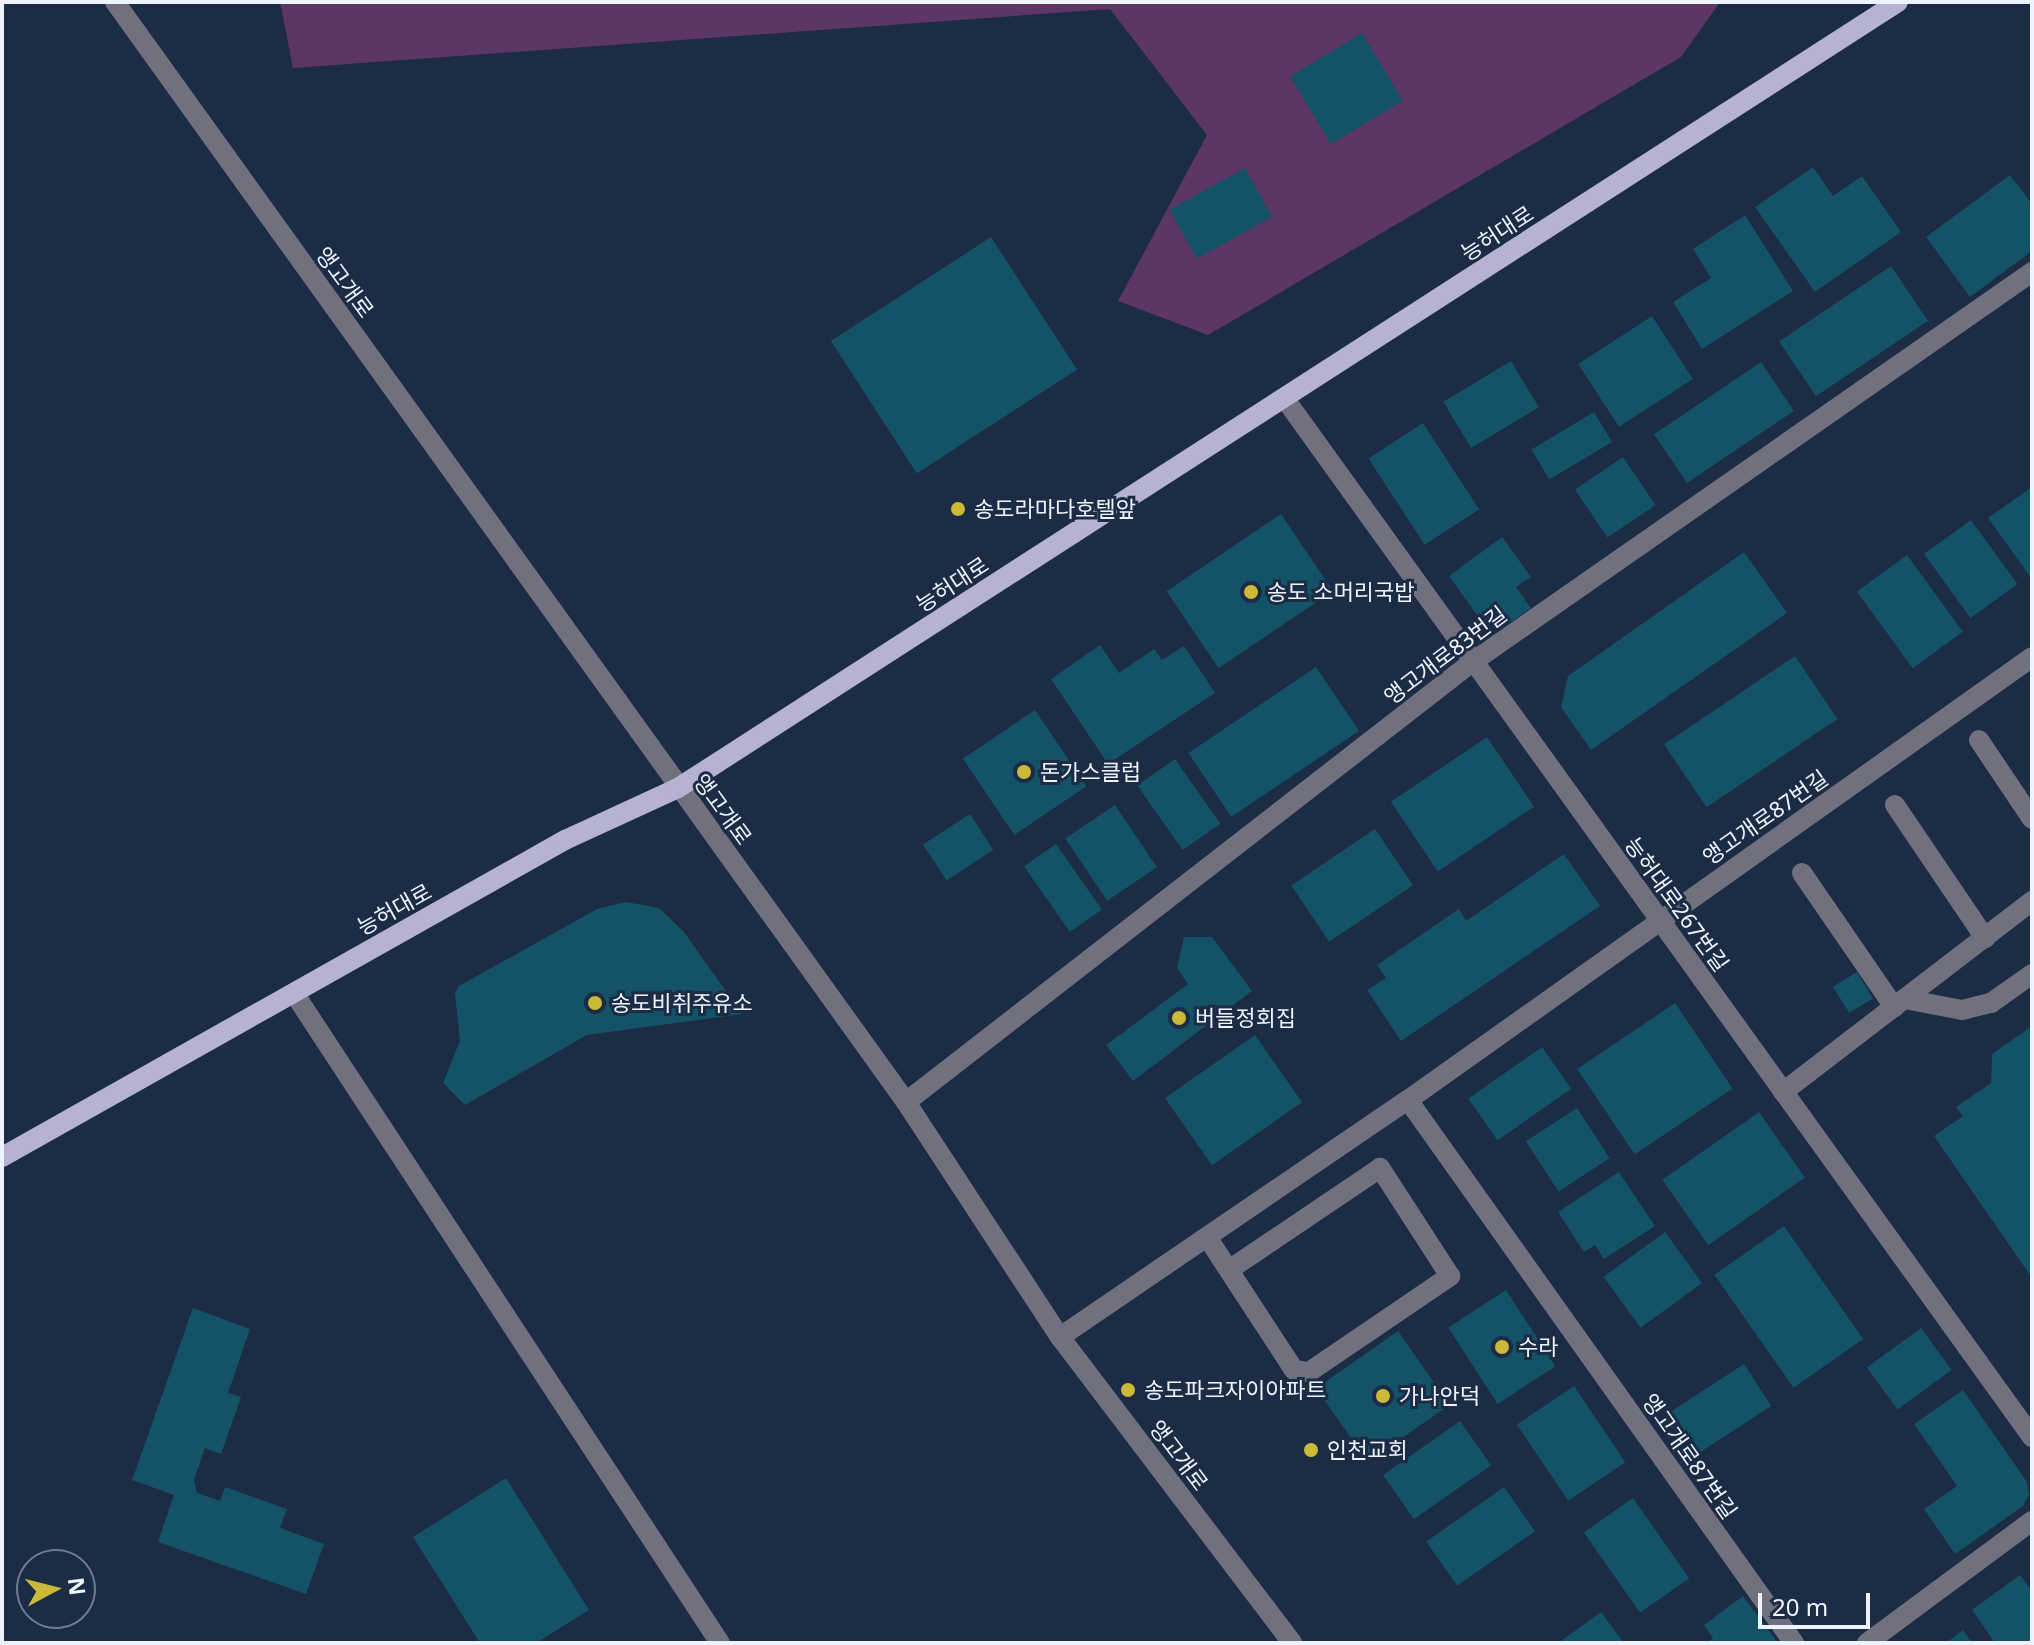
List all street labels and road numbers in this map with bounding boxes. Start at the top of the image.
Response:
street label: 능허대로 [1456,200,1538,266]
street label: 앵고개로 [311,241,379,323]
street label: 능허대로 [911,551,993,617]
street label: 앵고개로83번길 [1379,600,1511,710]
street label: 앵고개로87번길 [1697,764,1833,870]
street label: 앵고개로 [689,768,757,850]
street label: 능허대로267번길 [1620,832,1734,976]
street label: 능허대로 [352,878,436,940]
street label: 앵고개로87번길 [1637,1388,1743,1524]
street label: 앵고개로 [1144,1415,1214,1495]

